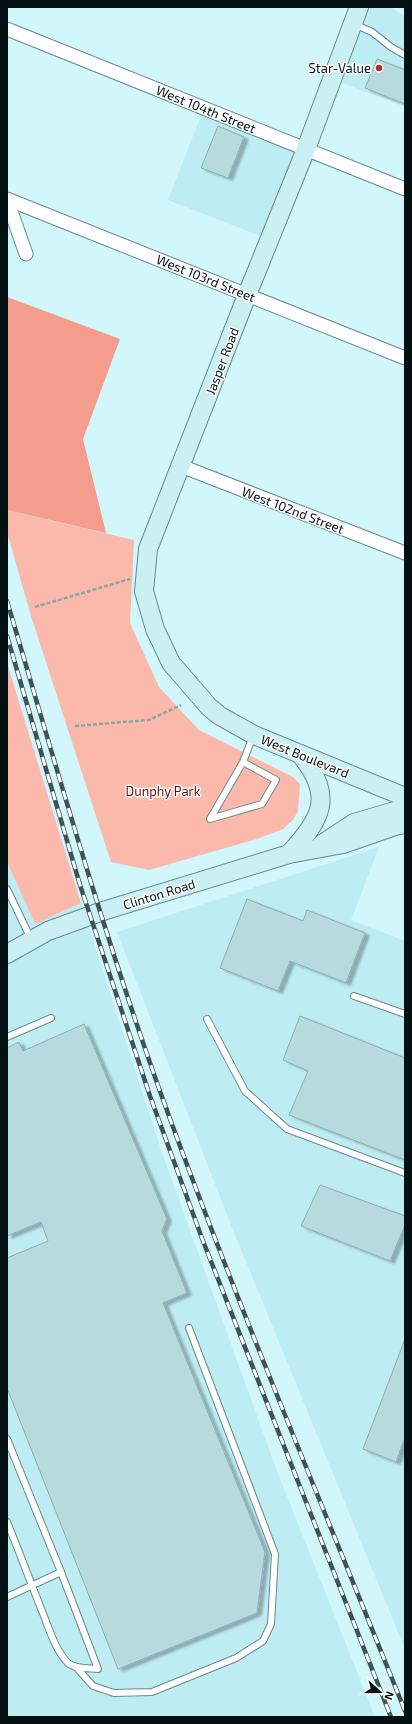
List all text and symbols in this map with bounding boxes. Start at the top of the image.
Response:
place label: Star-Value [309,60,371,76]
marker: Star-Value [374,63,384,73]
street label: West 104th Street [154,82,258,136]
street label: West 103rd Street [154,251,258,305]
street label: Jasper Road [202,325,242,397]
street label: West 102nd Street [240,483,346,537]
street label: West Boulevard [259,731,351,781]
park label: Dunphy Park [126,783,201,799]
street label: Clinton Road [121,875,197,913]
north arrow [360,1672,400,1712]
text: N [382,1690,397,1702]

